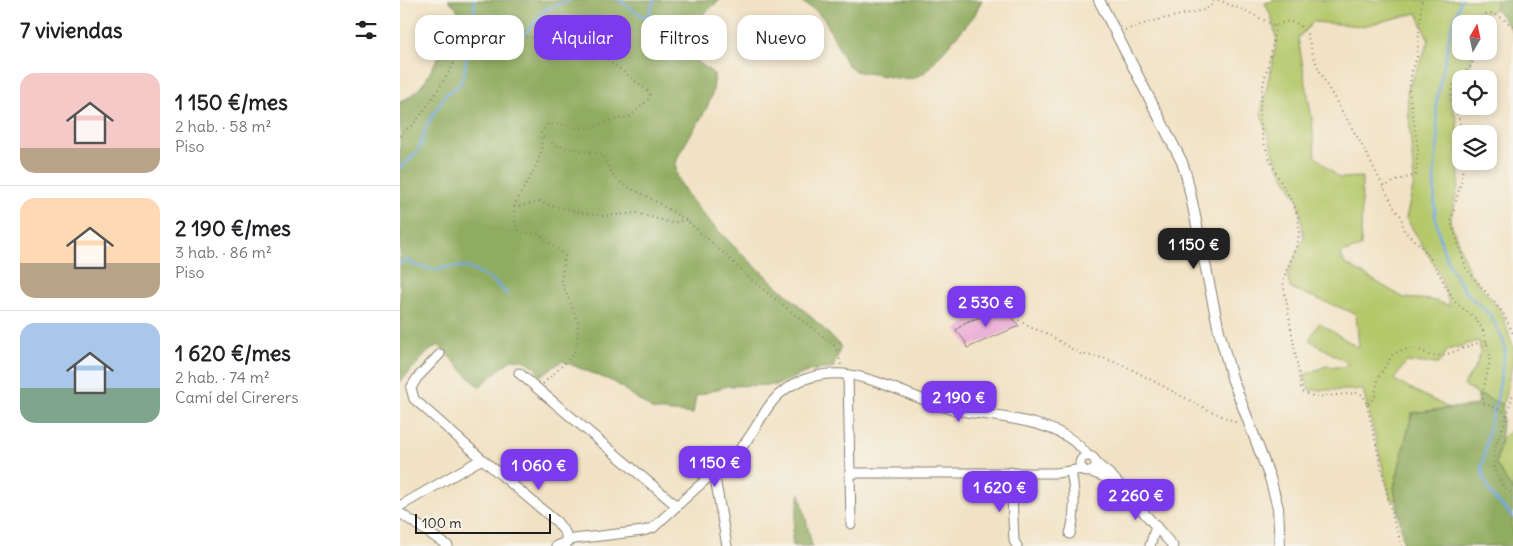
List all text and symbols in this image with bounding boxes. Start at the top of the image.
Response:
chip: Comprar [415,15,524,60]
chip: Alquilar [534,15,631,60]
chip: Filtros [641,15,727,60]
chip: Nuevo [737,15,824,60]
north arrow [1452,15,1498,60]
map controls [1452,15,1497,170]
icon: filters [352,16,380,44]
text: 7 viviendas [20,17,122,44]
button: locate [1452,70,1497,115]
text: 1 150 €/mes [175,89,288,116]
icon: home [60,93,120,153]
text: 2 hab. · 58 m² [175,116,272,136]
button: layers [1452,125,1497,170]
text: Piso [175,136,204,156]
text: 2 190 €/mes [175,215,291,242]
icon: home [60,218,120,278]
pin: 1 150 € [1148,228,1240,270]
text: 1 150 € [1169,234,1219,254]
text: 3 hab. · 86 m² [175,242,272,262]
text: Piso [175,262,204,282]
pin: 2 530 € [940,286,1032,328]
text: 2 530 € [958,292,1014,312]
text: 1 620 €/mes [175,340,291,367]
icon: home [60,343,120,403]
text: 2 hab. · 74 m² [175,367,270,387]
pin: 2 190 € [913,380,1005,423]
text: Camí del Cirerers [175,387,299,407]
text: 2 190 € [933,387,985,407]
pin: 1 150 € [669,446,761,488]
pin: 1 060 € [493,448,585,491]
text: 1 150 € [690,452,740,472]
text: 1 060 € [512,455,566,475]
pin: 1 620 € [954,470,1046,513]
text: 1 620 € [974,477,1026,497]
pin: 2 260 € [1090,478,1182,521]
text: 2 260 € [1108,485,1164,505]
scale bar [415,511,551,534]
text: 100 m [422,514,462,532]

